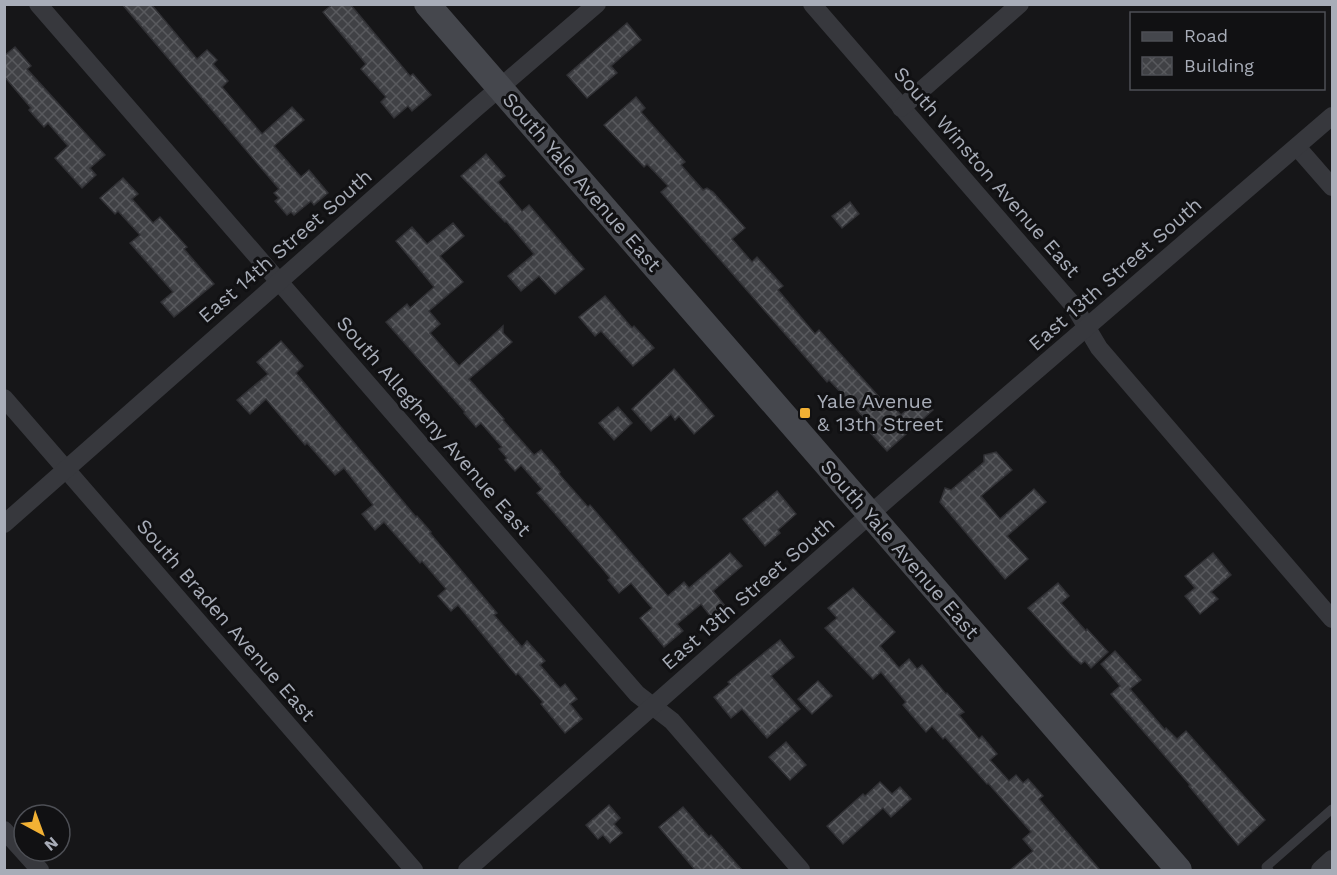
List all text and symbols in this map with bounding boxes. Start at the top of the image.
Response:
legend [1130,12,1325,90]
text: Road [1184,25,1228,46]
text: Building [1184,55,1254,76]
street label: South Winston Avenue East [889,62,1085,283]
street label: South Yale Avenue East [498,88,667,277]
street label: East 14th Street South [193,164,377,328]
street label: East 13th Street South [1024,192,1206,356]
street label: South Allegheny Avenue East [332,311,537,541]
place label: Yale Avenue & 13th Street [817,389,944,436]
marker: Yale Avenue & 13th Street [798,406,812,420]
street label: South Yale Avenue East [816,455,985,644]
street label: East 13th Street South [657,511,839,675]
street label: South Braden Avenue East [132,514,321,726]
north arrow [12,803,72,863]
text: N [41,833,62,855]

